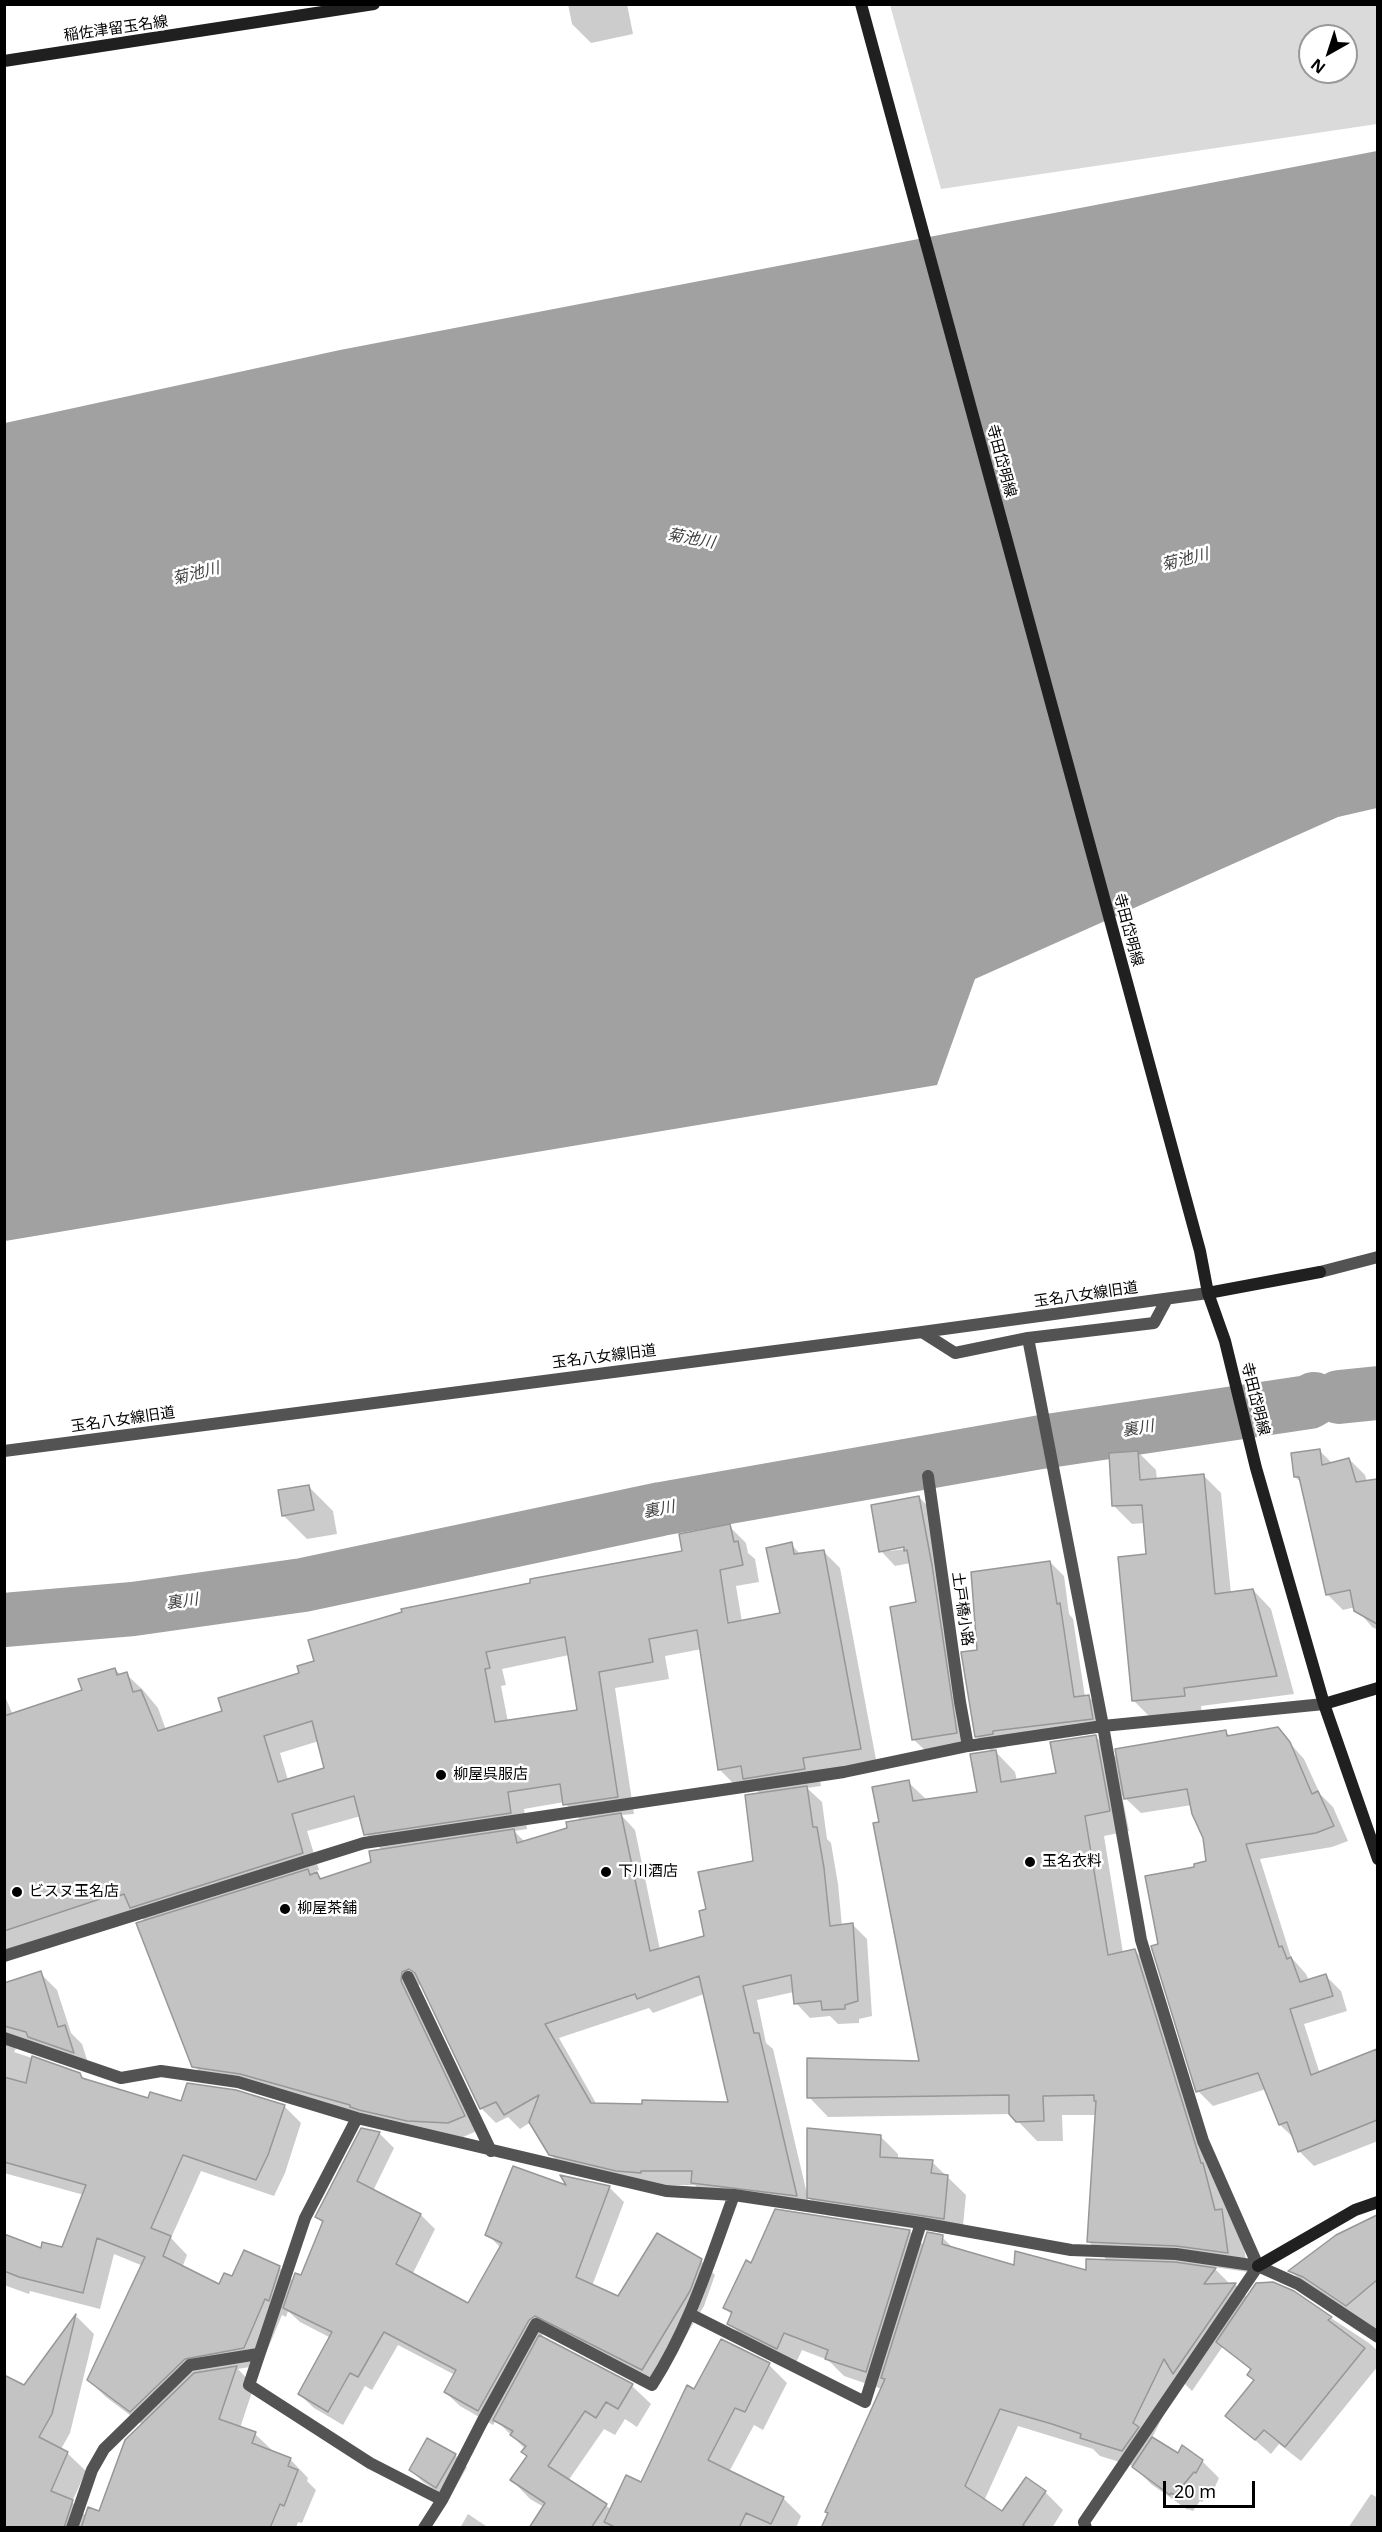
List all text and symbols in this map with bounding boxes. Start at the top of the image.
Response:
street label: 稲佐津留玉名線 [63,13,169,45]
north arrow [1298,24,1358,84]
text: N [1306,54,1330,79]
street label: 寺田岱明線 [983,422,1019,500]
water label: 菊池川 [666,525,716,553]
water label: 菊池川 [1159,545,1211,575]
water label: 菊池川 [170,559,222,589]
street label: 寺田岱明線 [1110,891,1146,969]
street label: 玉名八女線旧道 [1033,1279,1139,1311]
street label: 玉名八女線旧道 [551,1342,657,1372]
street label: 寺田岱明線 [1237,1360,1273,1438]
street label: 玉名八女線旧道 [70,1404,176,1436]
water label: 裏川 [1121,1417,1155,1441]
water label: 裏川 [641,1498,677,1522]
street label: 土戸橋小路 [948,1571,976,1647]
water label: 裏川 [165,1590,199,1614]
place label: 柳屋呉服店 [453,1766,528,1784]
marker: 柳屋呉服店 [434,1768,448,1782]
place label: 玉名衣料 [1042,1853,1102,1871]
marker: 玉名衣料 [1023,1855,1037,1869]
place label: 下川酒店 [618,1863,678,1881]
marker: 下川酒店 [599,1865,613,1879]
place label: ビスヌ玉名店 [29,1883,119,1901]
marker: ビスヌ玉名店 [10,1885,24,1899]
place label: 柳屋茶舗 [297,1900,357,1918]
marker: 柳屋茶舗 [278,1902,292,1916]
scale bar [1166,2469,1258,2507]
text: 20 m [1174,2479,1216,2503]

